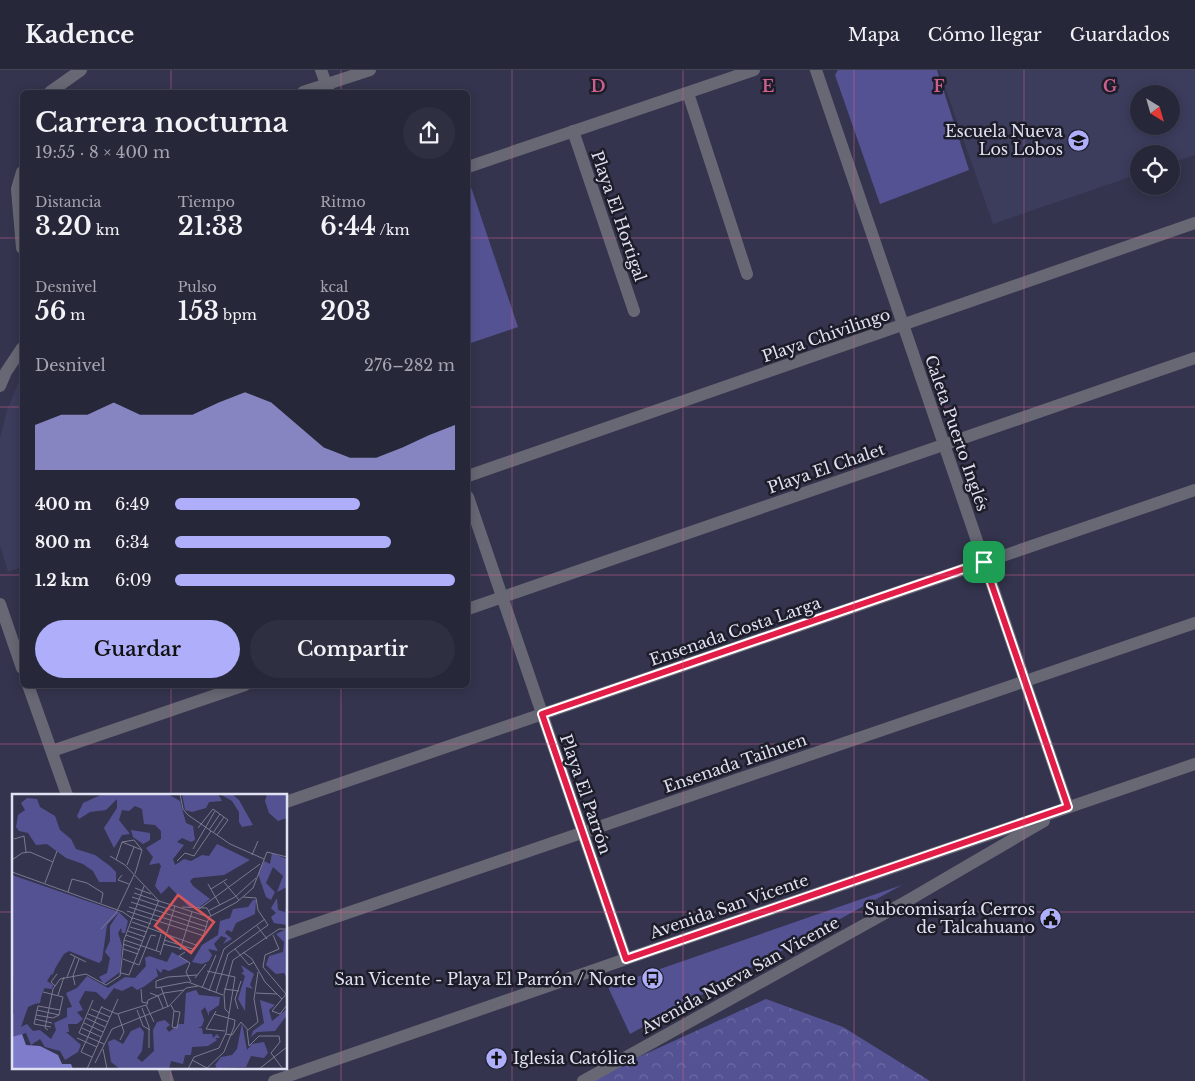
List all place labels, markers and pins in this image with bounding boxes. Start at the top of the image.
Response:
place label: Escuela Nueva Los Lobos [945,121,1063,159]
school or university icon: Escuela Nueva Los Lobos [1067,128,1091,152]
pin [963,541,1005,583]
place label: Subcomisaría Cerros de Talcahuano [865,899,1035,937]
public building icon: Subcomisaría Cerros de Talcahuano [1039,906,1063,930]
bus stop icon: San Vicente - Playa El Parrón / Norte [640,967,664,991]
place label: San Vicente - Playa El Parrón / Norte [335,969,636,989]
church icon: Iglesia Católica [485,1046,509,1070]
place label: Iglesia Católica [513,1048,636,1068]

